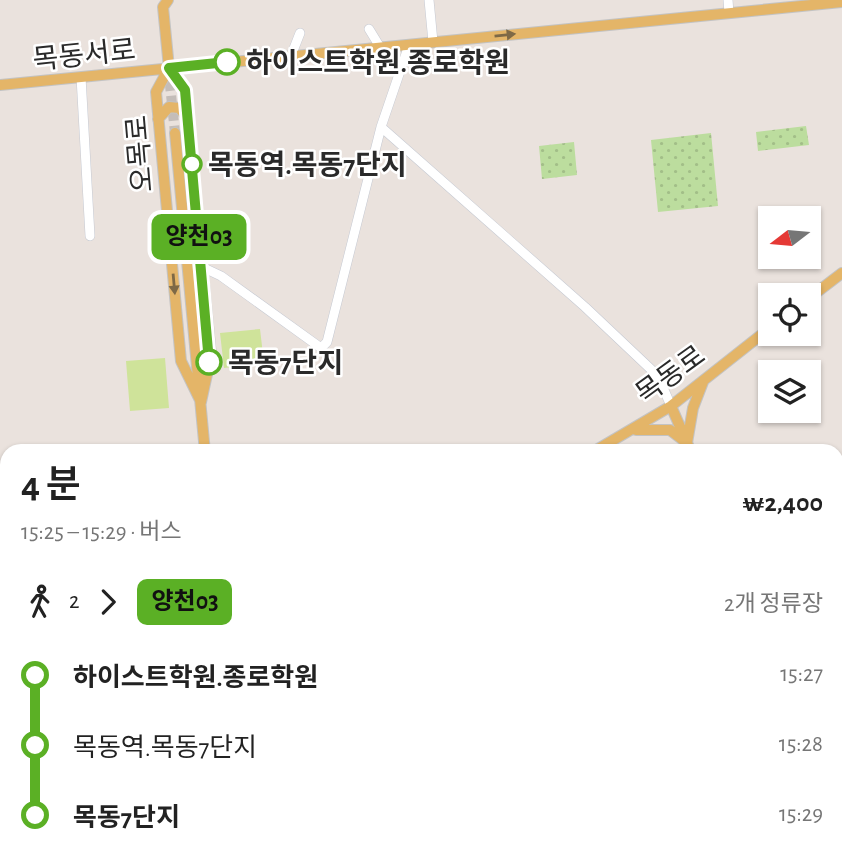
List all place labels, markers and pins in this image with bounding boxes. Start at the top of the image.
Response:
place label: 하이스트학원.종로학원 [246,48,510,78]
marker: 하이스트학원.종로학원 [214,49,240,75]
place label: 목동역.목동7단지 [208,150,407,180]
marker: 목동역.목동7단지 [182,154,202,174]
place label: 목동7단지 [228,348,343,378]
marker: 목동7단지 [196,349,222,375]

